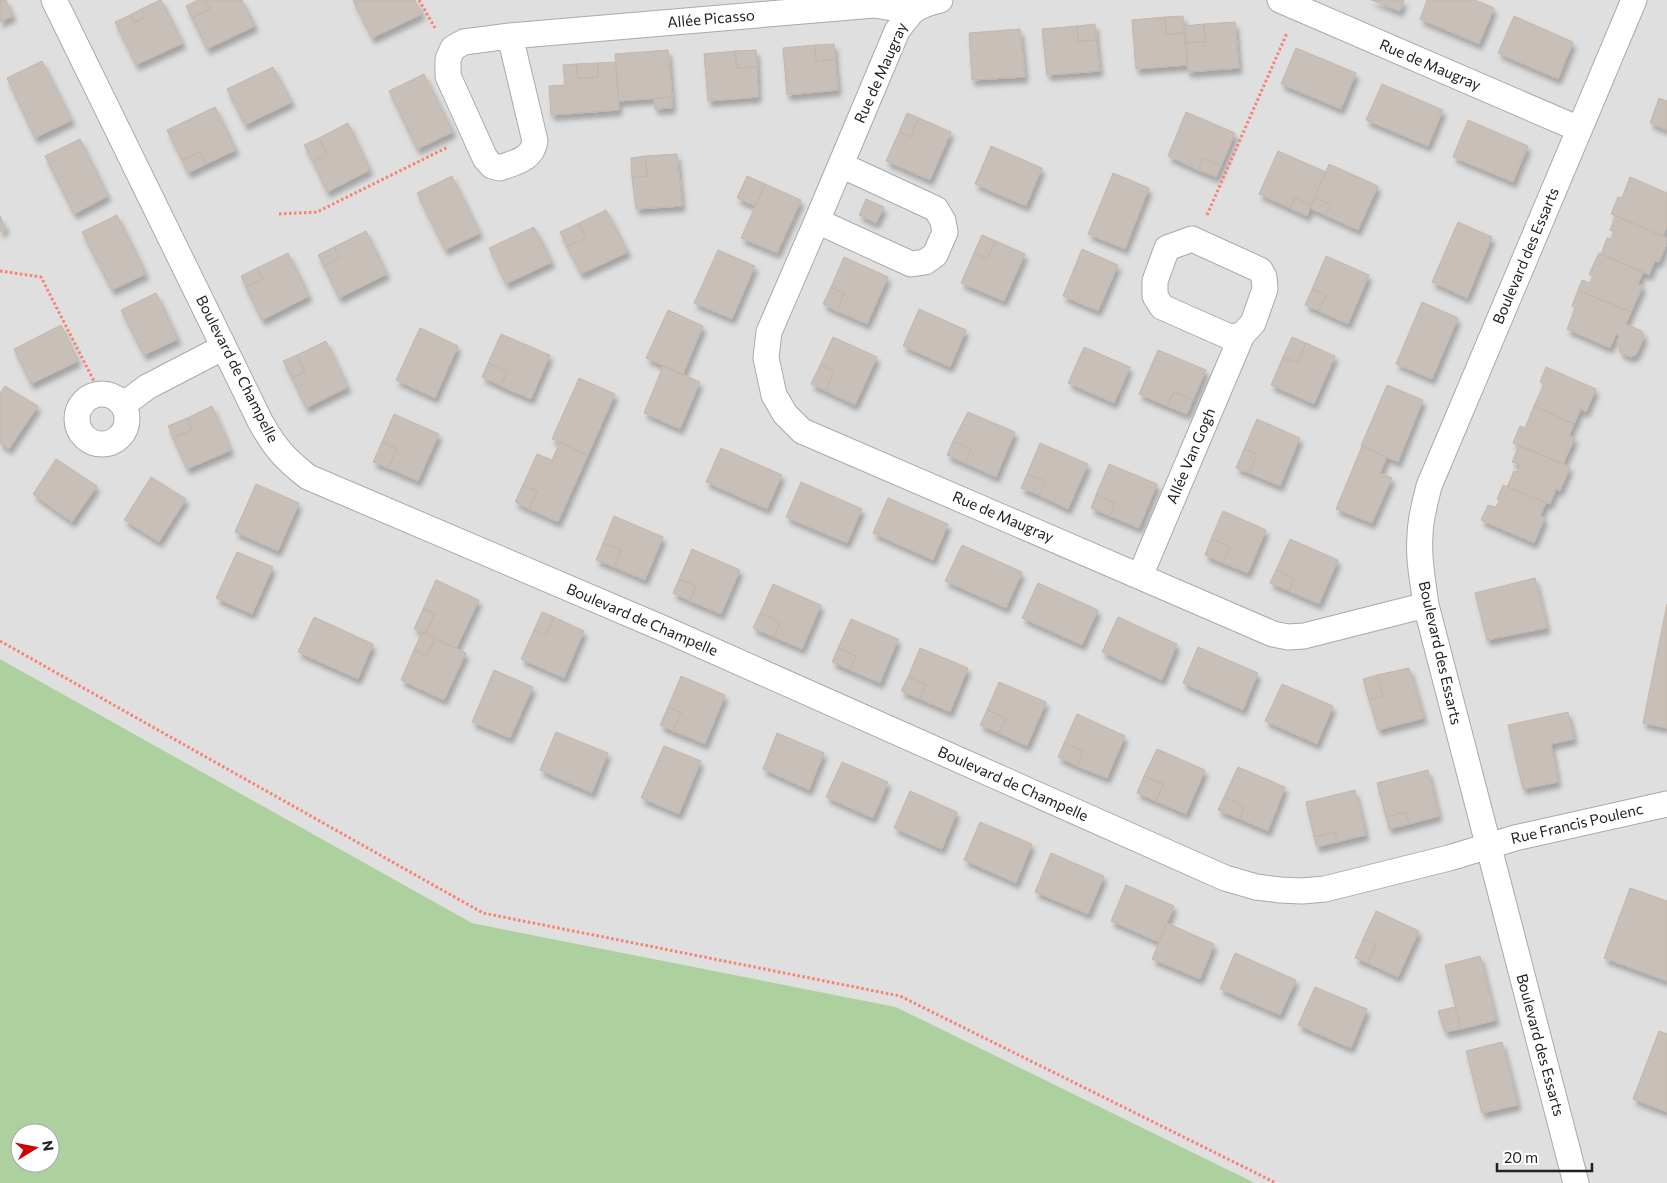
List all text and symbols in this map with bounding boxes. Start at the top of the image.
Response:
street label: Allée Picasso [666,5,755,31]
street label: Rue de Maugray [850,19,910,126]
street label: Rue de Maugray [1377,35,1484,94]
street label: Boulevard des Essarts [1488,184,1562,327]
street label: Boulevard de Champelle [193,292,283,445]
street label: Allée Van Gogh [1162,405,1218,506]
street label: Rue de Maugray [950,487,1057,546]
street label: Boulevard de Champelle [564,579,721,659]
street label: Boulevard des Essarts [1416,579,1466,726]
street label: Boulevard de Champelle [935,742,1091,824]
street label: Rue Francis Poulenc [1509,799,1645,847]
street label: Boulevard des Essarts [1513,972,1569,1118]
north arrow [10,1123,60,1173]
text: N [39,1139,58,1152]
scale bar [1497,1140,1592,1172]
text: 20 m [1504,1148,1538,1166]

